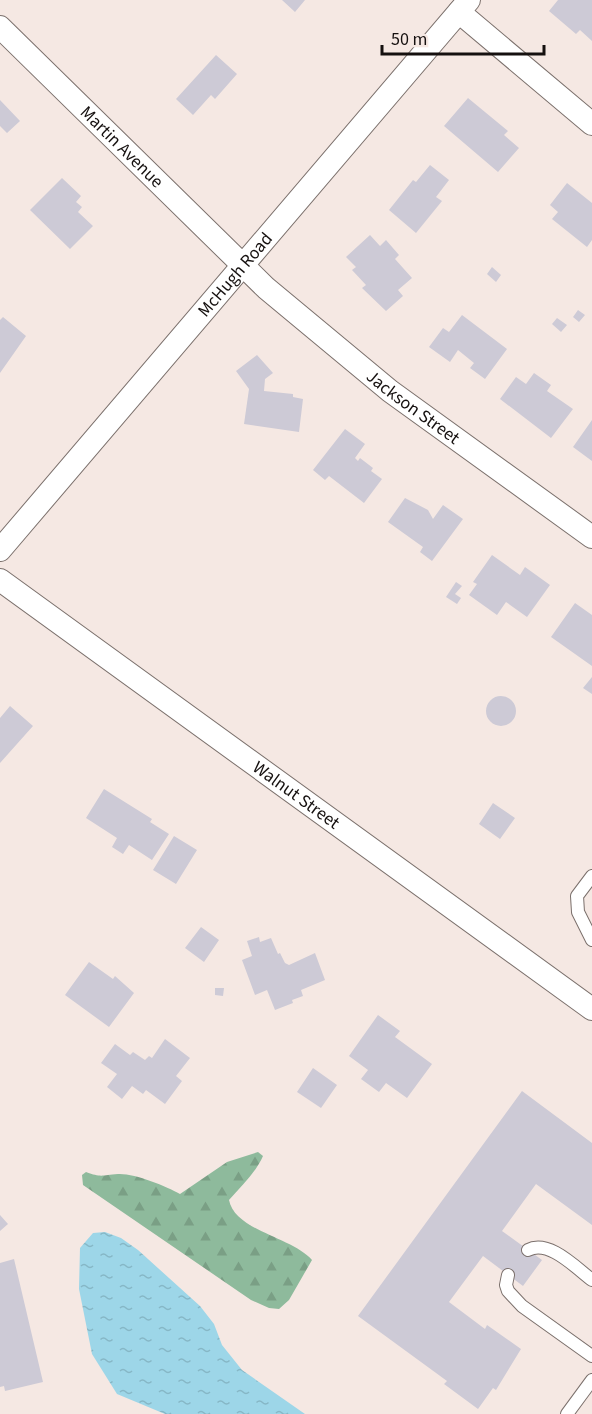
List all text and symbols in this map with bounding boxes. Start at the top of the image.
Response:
scale bar [382,18,544,56]
text: 50 m [391,27,427,52]
street label: Martin Avenue [74,100,169,194]
street label: McHugh Road [192,227,279,323]
street label: Jackson Street [361,364,465,450]
street label: Walnut Street [247,755,345,835]

